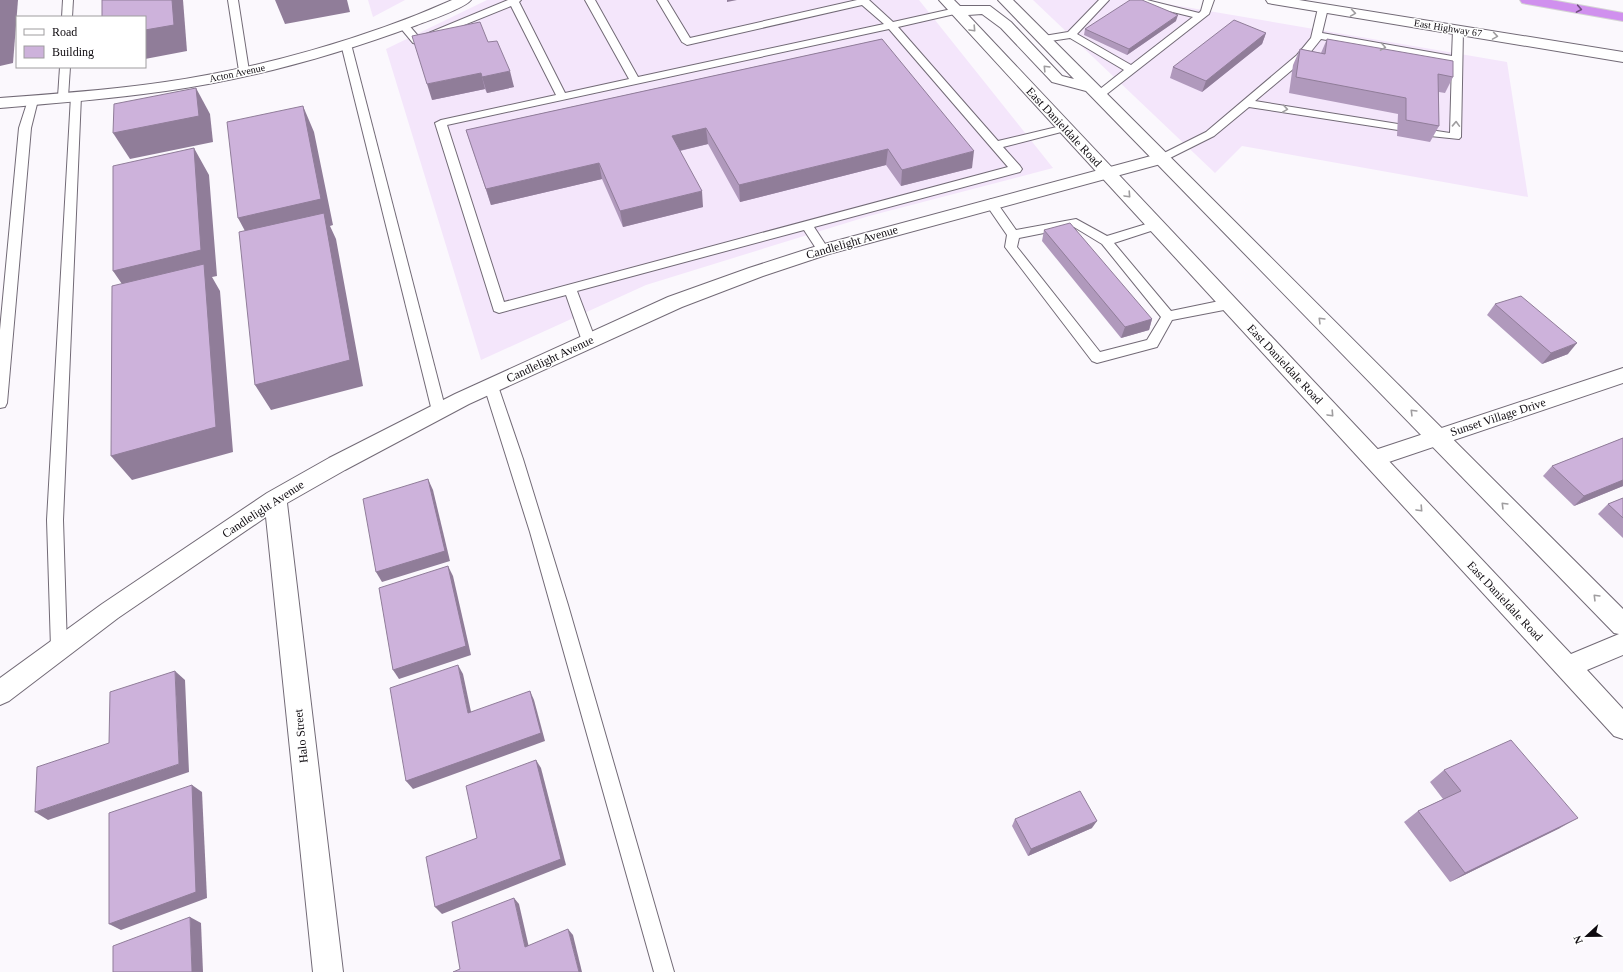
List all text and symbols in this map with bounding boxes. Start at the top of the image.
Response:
one-way arrow [1576,5,1582,13]
one-way arrow [1350,8,1356,17]
legend [16,16,146,68]
street label: East Highway 67 [1413,17,1483,39]
one-way arrow [968,24,975,31]
text: Road [52,25,77,39]
one-way arrow [1492,31,1498,40]
one-way arrow [1380,42,1386,50]
text: Building [52,45,94,59]
street label: Acton Avenue [208,62,266,84]
one-way arrow [1043,65,1051,73]
street label: East Danieldale Road [1023,84,1105,170]
one-way arrow [1282,104,1288,113]
one-way arrow [1452,121,1460,127]
one-way arrow [1124,191,1131,198]
street label: Candlelight Avenue [805,222,899,262]
one-way arrow [1318,317,1326,325]
street label: East Danieldale Road [1244,321,1326,407]
street label: Candlelight Avenue [504,333,596,385]
street label: Sunset Village Drive [1448,395,1548,439]
one-way arrow [1327,409,1334,417]
one-way arrow [1410,409,1418,417]
street label: Candlelight Avenue [219,477,307,541]
one-way arrow [1501,502,1509,510]
one-way arrow [1415,504,1423,512]
street label: East Danieldale Road [1464,558,1546,644]
one-way arrow [1593,594,1600,602]
street label: Halo Street [291,708,311,764]
north arrow [1567,916,1607,956]
text: N [1571,934,1585,946]

